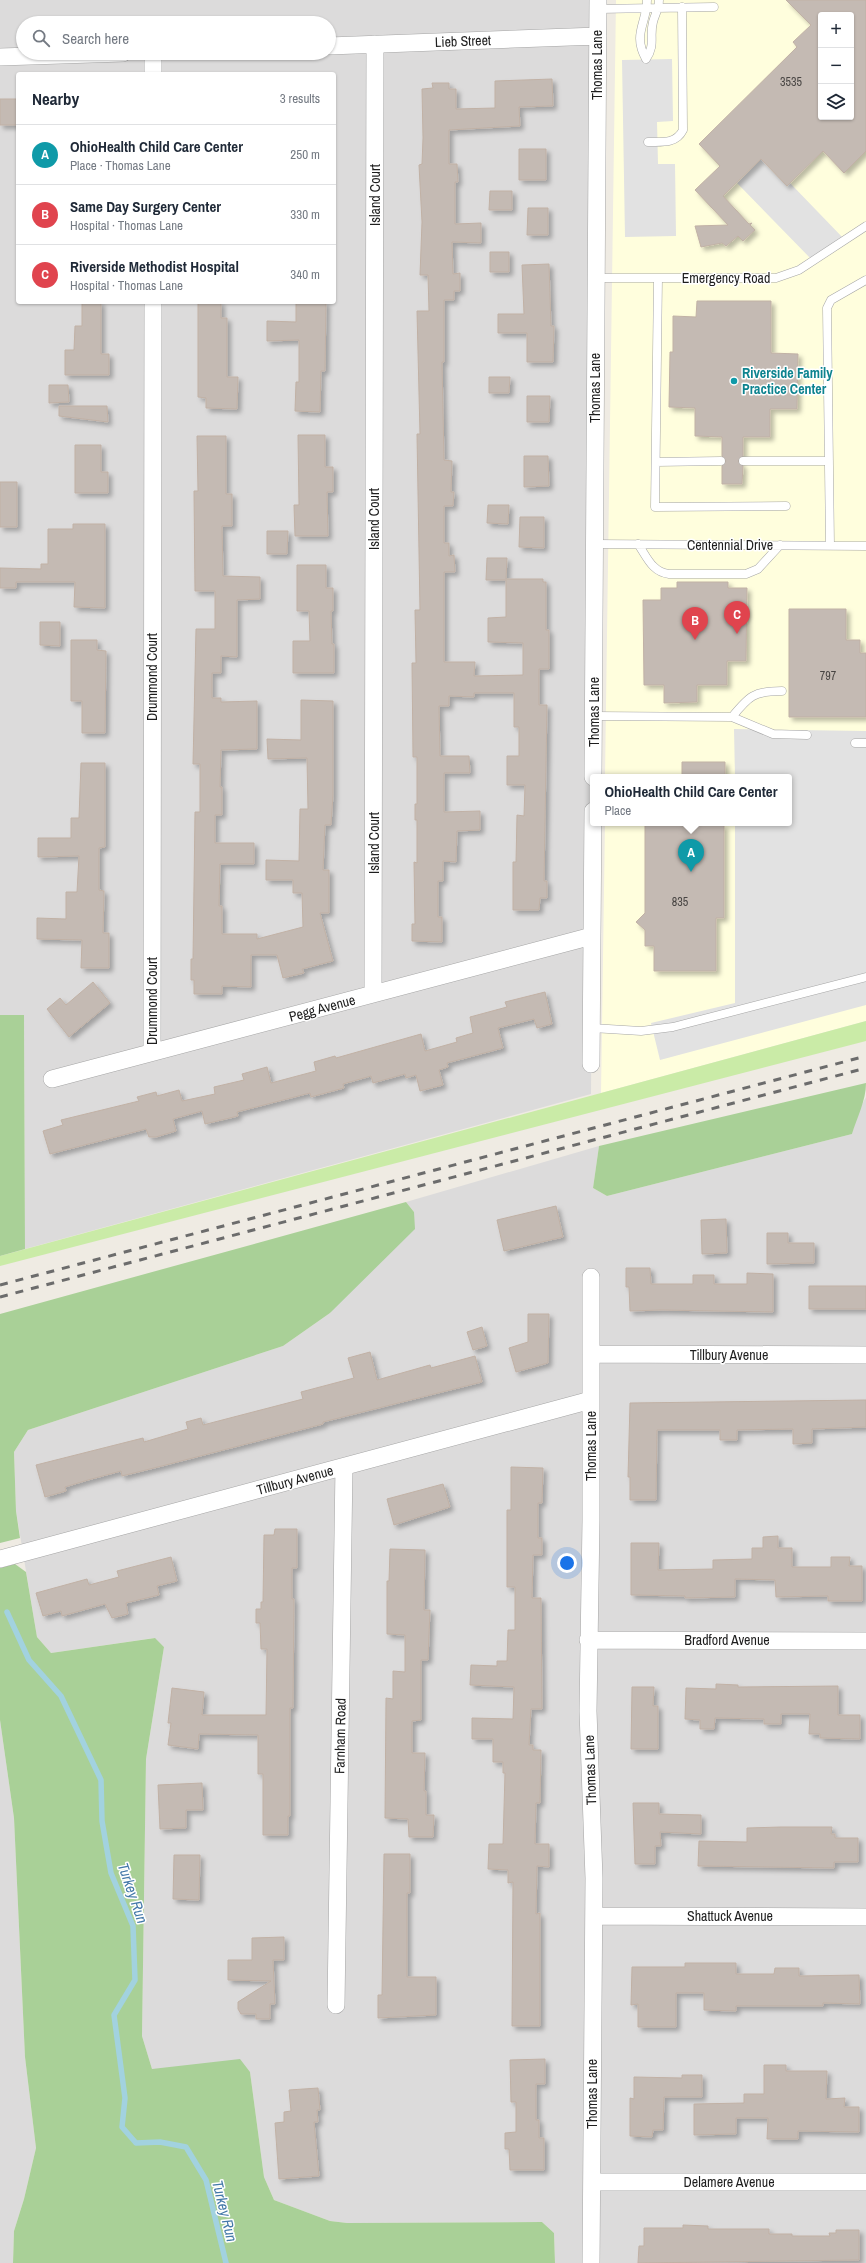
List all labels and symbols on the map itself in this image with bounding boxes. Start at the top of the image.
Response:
street label: Thomas Lane [588,30,606,100]
street label: Lieb Street [435,31,491,51]
house number: 3535 [780,74,802,90]
street label: Island Court [366,164,384,226]
street label: Emergency Road [682,269,770,287]
street label: Thomas Lane [586,353,604,423]
place label: Riverside Family Practice Center [742,364,833,398]
marker: Riverside Family Practice Center [729,376,739,386]
street label: Island Court [365,488,383,550]
street label: Centennial Drive [687,536,773,554]
pin: C [724,601,750,634]
pin: B [682,607,708,640]
street label: Drummond Court [143,633,161,721]
house number: 797 [820,668,837,684]
street label: Thomas Lane [585,677,603,747]
street label: Island Court [365,812,383,874]
pin: A [678,839,704,872]
house number: 835 [672,894,689,910]
street label: Drummond Court [143,957,161,1045]
street label: Pegg Avenue [287,990,357,1026]
street label: Tillbury Avenue [690,1346,768,1364]
street label: Thomas Lane [582,1411,600,1481]
street label: Tillbury Avenue [255,1461,335,1499]
your location [557,1553,577,1573]
street label: Bradford Avenue [684,1631,770,1649]
street label: Farnham Road [330,1698,350,1774]
street label: Thomas Lane [580,1735,600,1805]
water label: Turkey Run [113,1860,153,1926]
street label: Shattuck Avenue [687,1907,773,1925]
street label: Thomas Lane [583,2059,601,2129]
street label: Delamere Avenue [683,2173,775,2191]
water label: Turkey Run [207,2178,243,2244]

